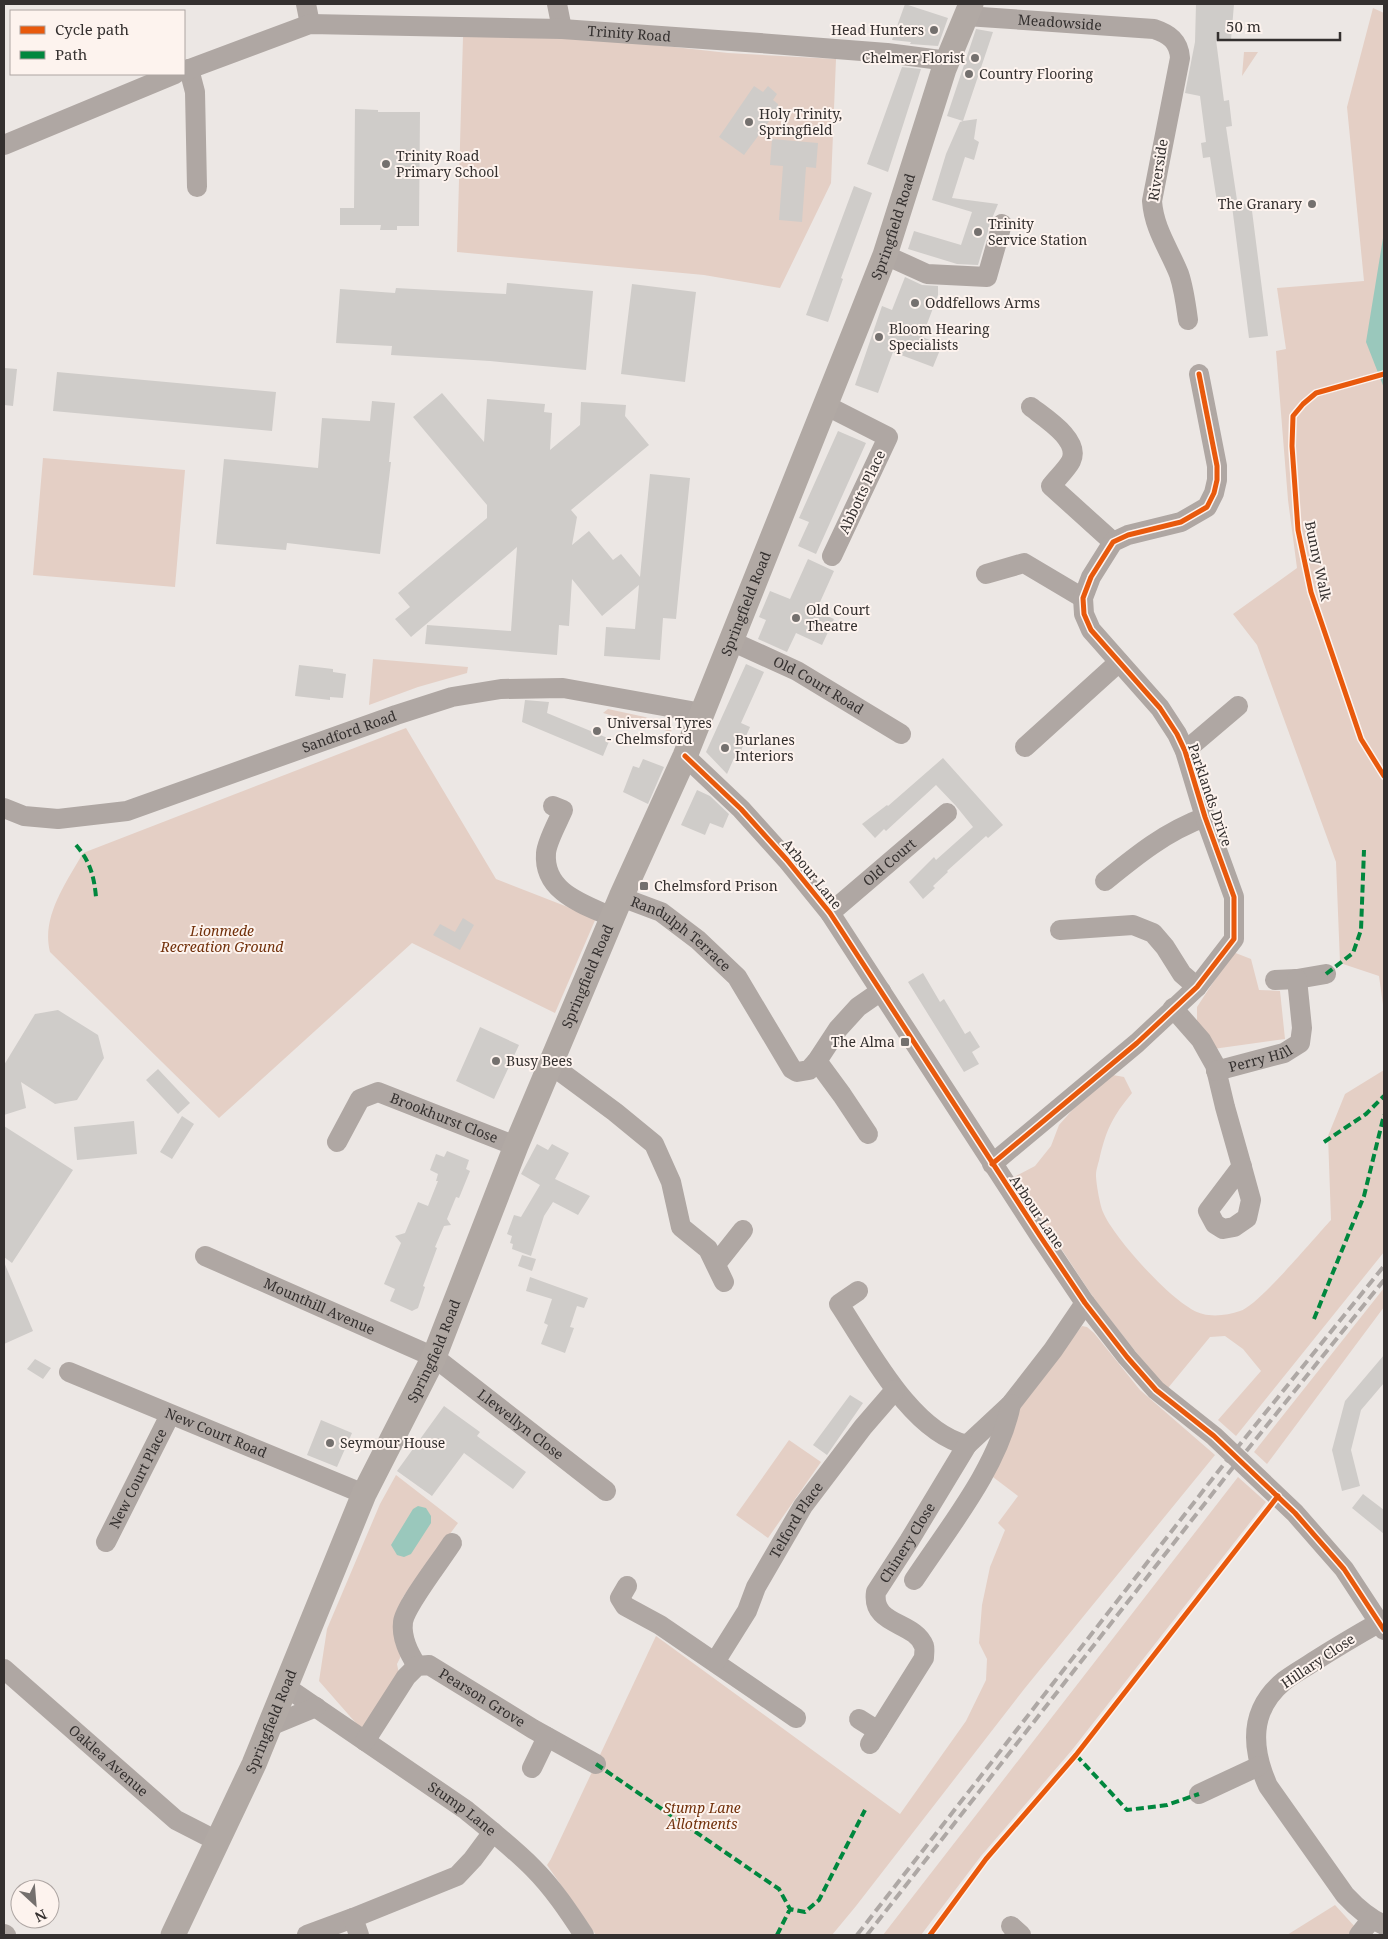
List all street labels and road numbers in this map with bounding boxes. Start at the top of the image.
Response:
street label: Meadowside [1017,10,1102,34]
street label: Trinity Road [587,21,672,46]
street label: Riverside [1143,137,1172,202]
street label: Springfield Road [866,171,919,283]
street label: Abbotts Place [834,447,889,537]
street label: Bunny Walk [1301,519,1336,604]
street label: Springfield Road [716,548,775,659]
street label: Old Court Road [770,651,868,718]
street label: Sandford Road [299,706,399,757]
street label: Parklands Drive [1184,741,1237,849]
street label: Old Court [858,834,920,890]
street label: Arbour Lane [778,835,847,913]
street label: Randulph Terrace [628,892,735,975]
street label: Springfield Road [557,921,618,1031]
street label: Perry Hill [1226,1040,1296,1076]
street label: Brookhurst Close [388,1088,501,1147]
street label: Arbour Lane [1006,1171,1069,1252]
street label: Mounthill Avenue [261,1273,378,1339]
street label: Springfield Road [402,1296,465,1406]
street label: Llewellyn Close [474,1384,568,1464]
street label: New Court Road [162,1403,270,1462]
street label: New Court Place [104,1425,171,1532]
street label: Telford Place [765,1478,827,1562]
street label: Chinery Close [874,1499,939,1586]
street label: Hillary Close [1277,1629,1358,1692]
street label: Pearson Grove [436,1664,529,1731]
street label: Springfield Road [241,1666,301,1777]
street label: Oaklea Avenue [65,1720,153,1800]
street label: Stump Lane [425,1777,500,1840]

